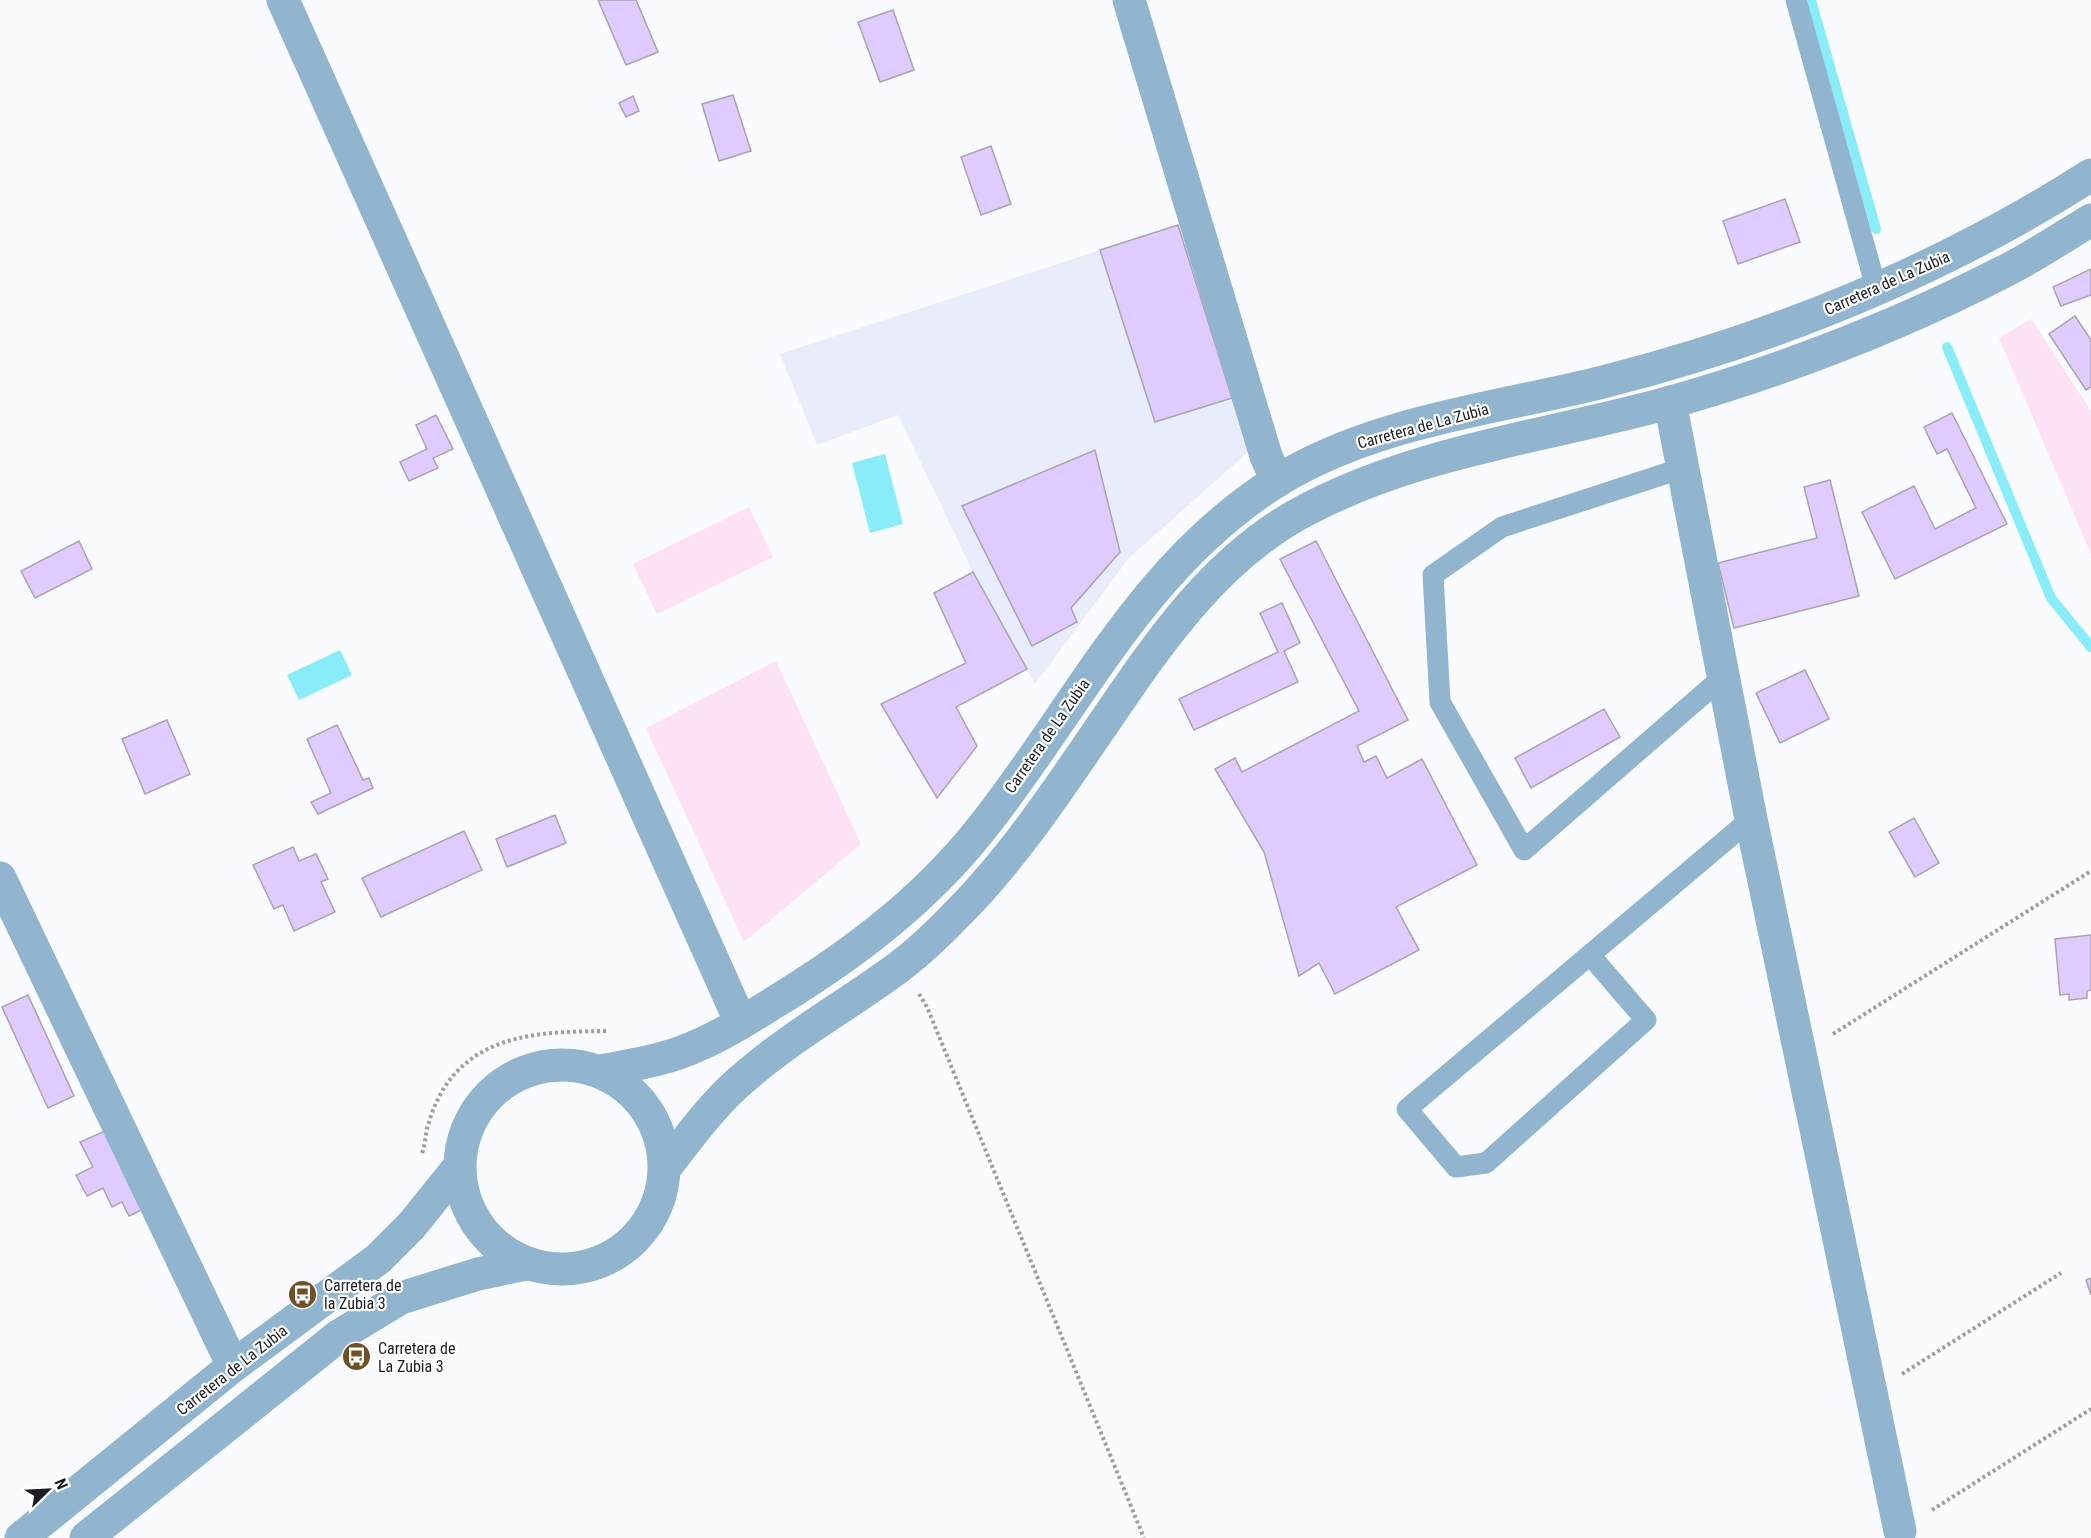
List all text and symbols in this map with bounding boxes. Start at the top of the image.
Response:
street label: Carretera de La Zubia [1821,247,1953,319]
street label: Carretera de La Zubia [1355,399,1491,453]
street label: Carretera de La Zubia [1000,675,1094,797]
place label: Carretera de la Zubia 3 [324,1276,401,1313]
bus stop icon: Carretera de la Zubia 3 [287,1278,319,1310]
street label: Carretera de La Zubia [173,1321,291,1419]
place label: Carretera de La Zubia 3 [378,1339,455,1376]
bus stop icon: Carretera de La Zubia 3 [341,1341,373,1373]
north arrow [18,1460,78,1520]
text: N [51,1476,72,1492]

